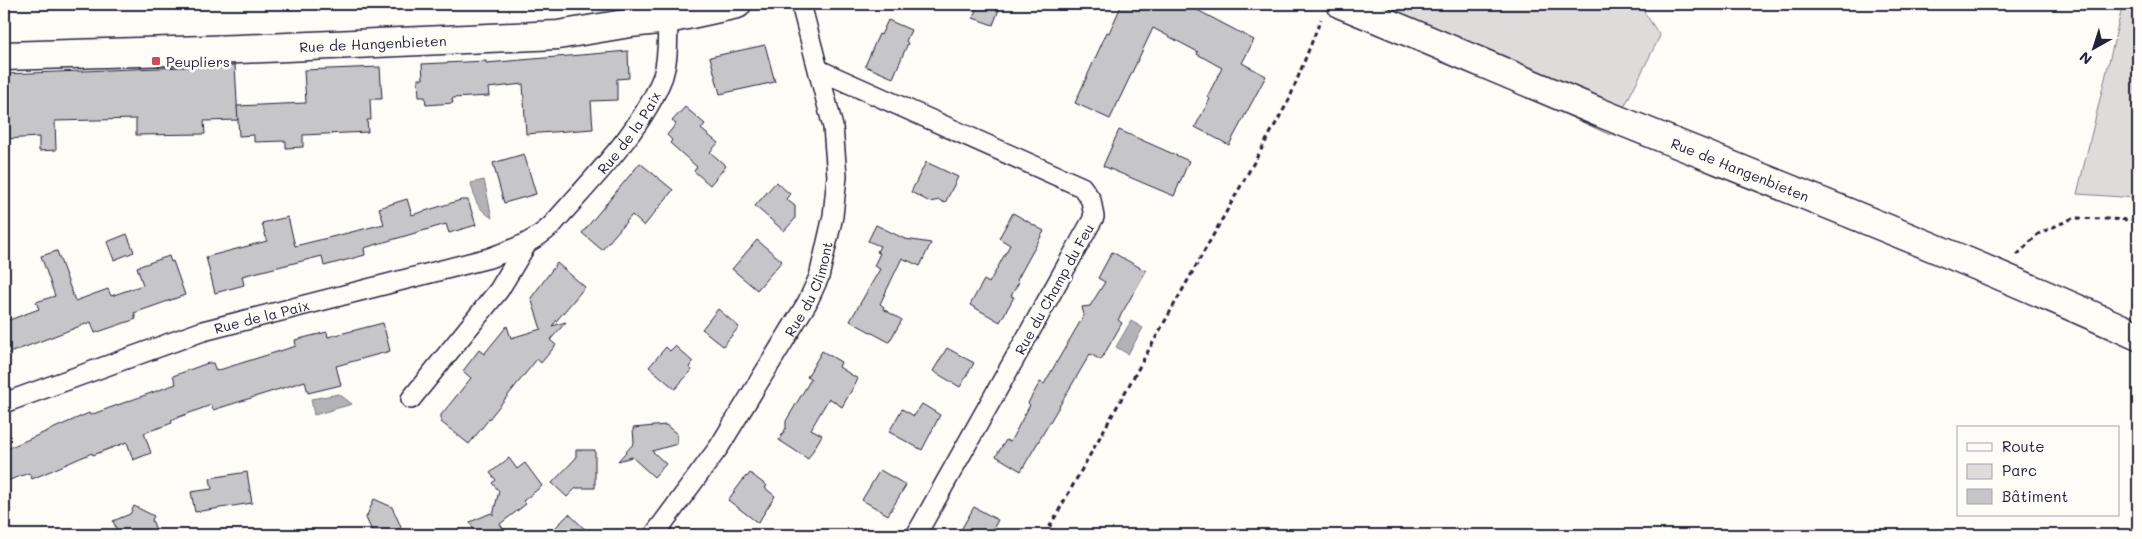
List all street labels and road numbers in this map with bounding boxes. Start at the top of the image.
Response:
street label: Rue de Hangenbieten [299,30,447,56]
street label: Rue de la Paix [593,88,664,178]
street label: Rue de Hangenbieten [1668,133,1812,205]
street label: Rue du Champ du Feu [1010,220,1098,358]
street label: Rue du Climont [779,240,836,340]
street label: Rue de la Paix [212,295,311,337]

